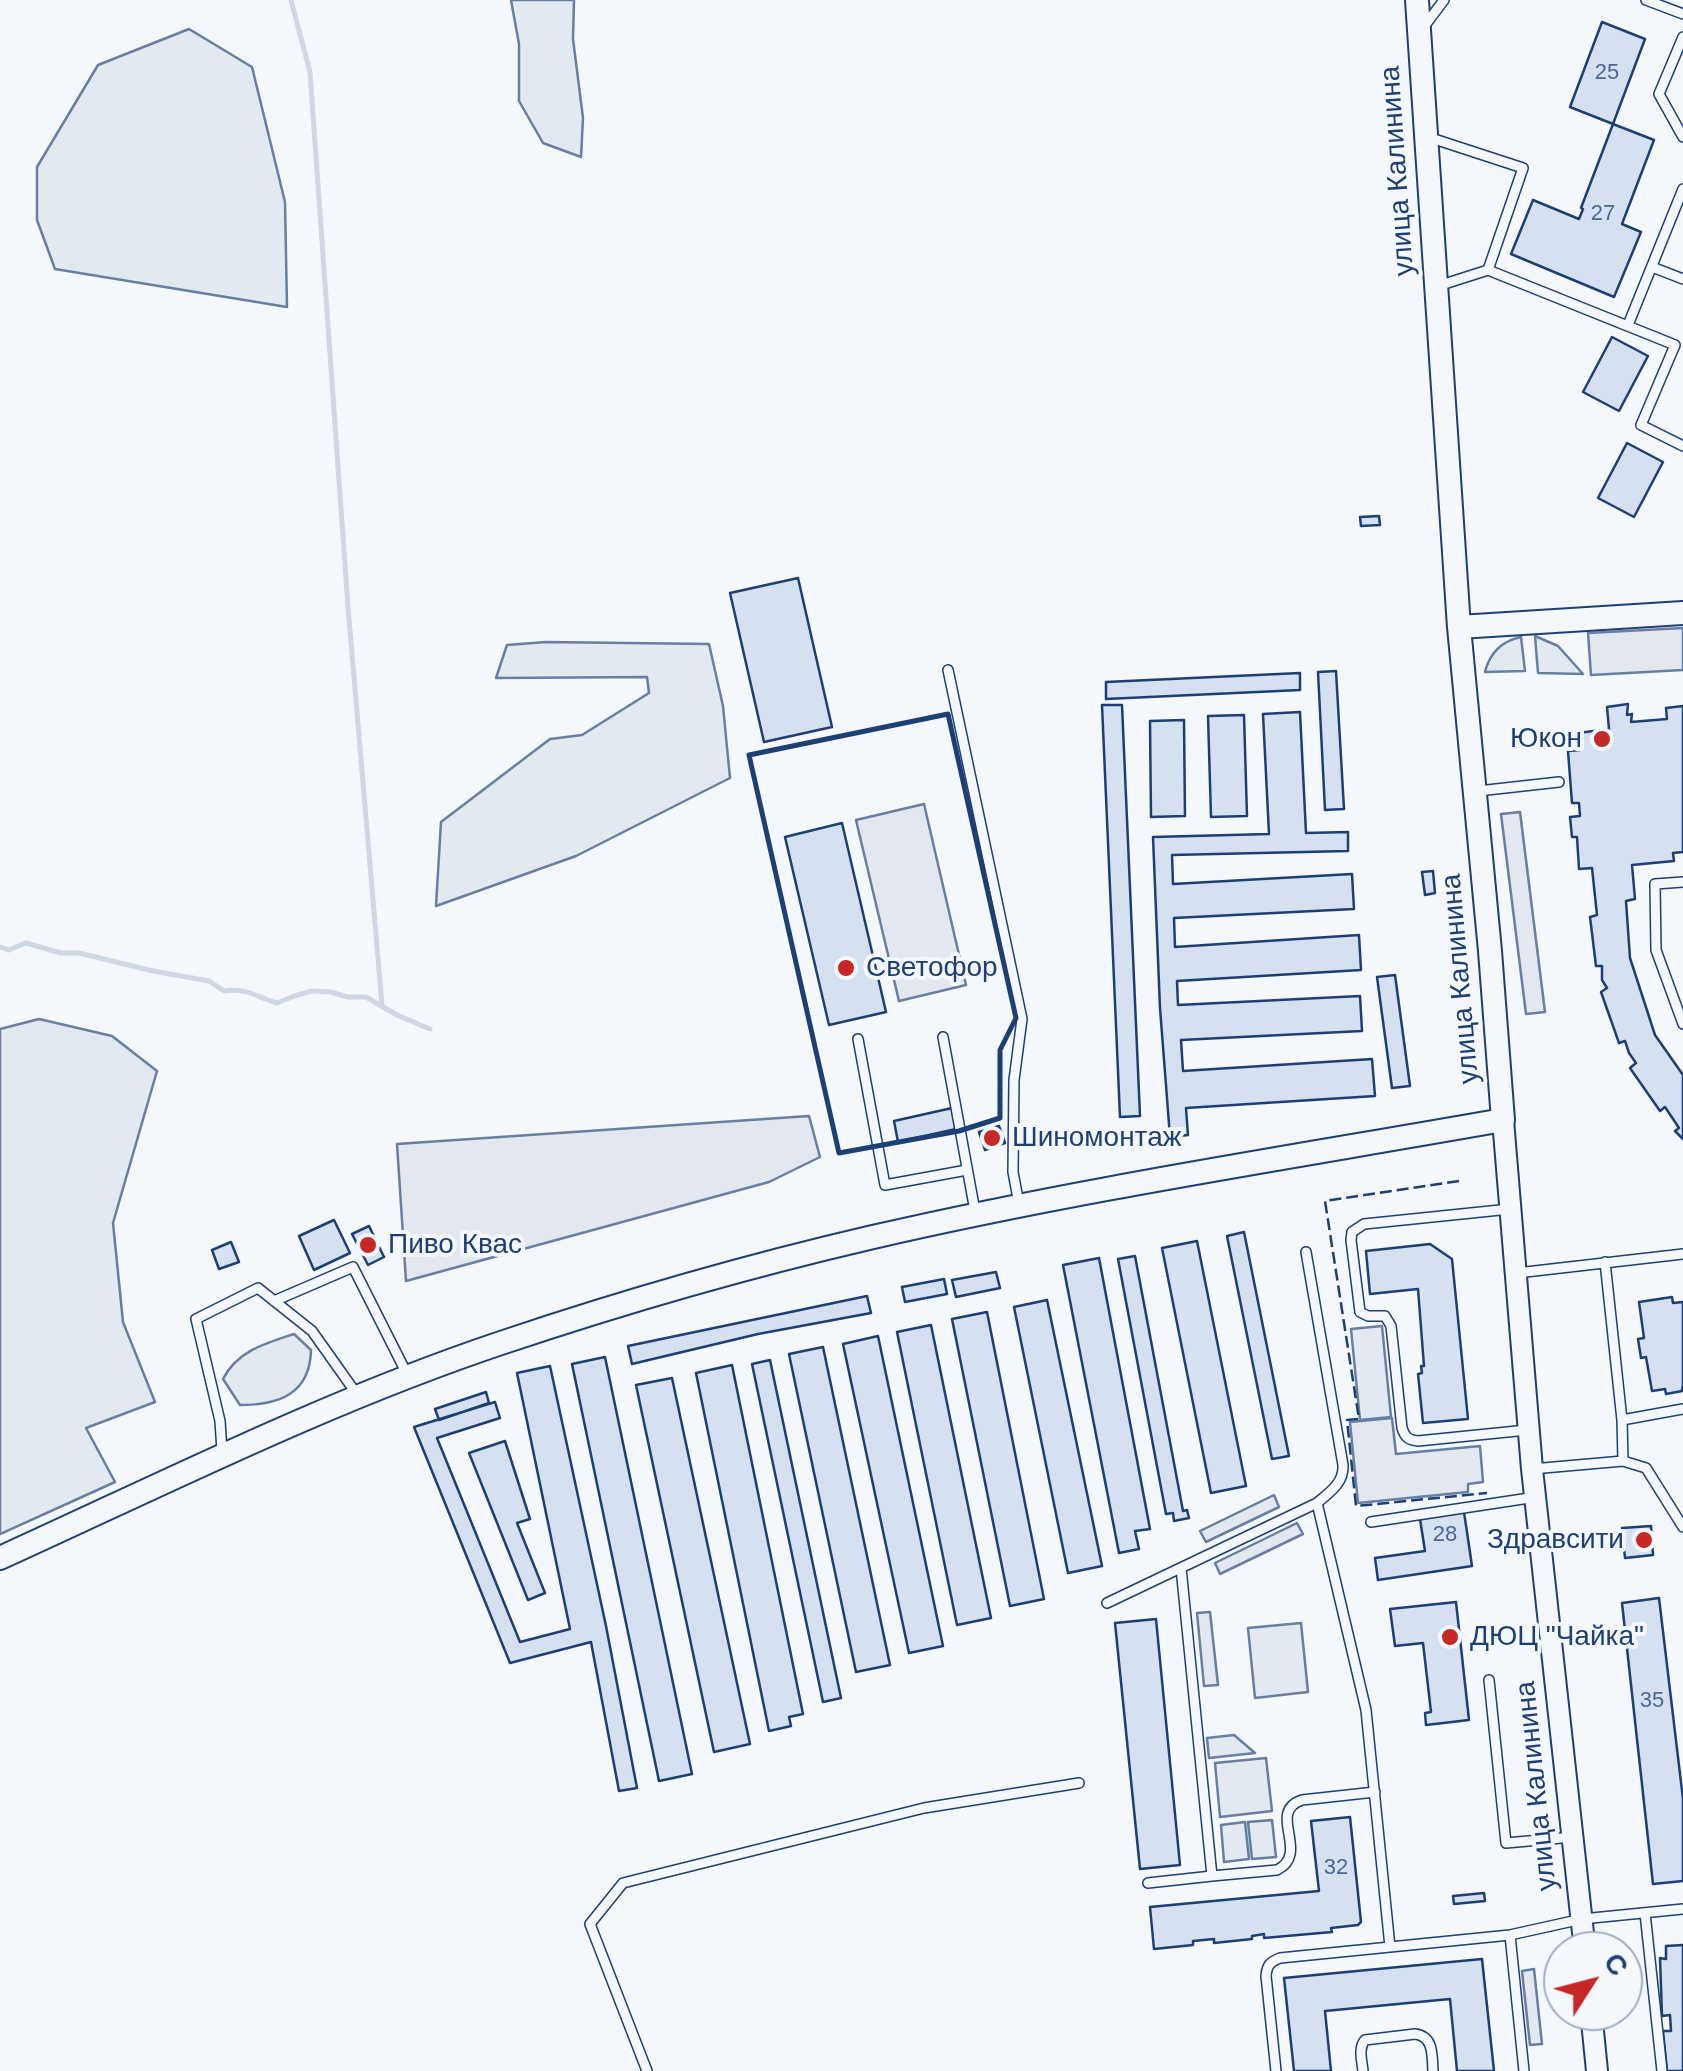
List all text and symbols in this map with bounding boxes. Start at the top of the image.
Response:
house number: 25 [1595,60,1619,86]
street label: улица Калинина [1374,65,1422,277]
house number: 27 [1591,201,1615,227]
place label: Юкон [1510,722,1582,756]
marker: Юкон [1591,728,1613,750]
street label: улица Калинина [1435,873,1487,1085]
place label: Светофор [866,951,998,985]
marker: Светофор [835,957,857,979]
place label: Шиномонтаж [1012,1121,1181,1155]
marker: Шиномонтаж [981,1127,1003,1149]
place label: Пиво Квас [388,1228,522,1262]
marker: Пиво Квас [357,1234,379,1256]
house number: 28 [1433,1522,1457,1548]
place label: Здравсити [1487,1523,1624,1557]
marker: Здравсити [1633,1529,1655,1551]
place label: ДЮЦ "Чайка" [1470,1620,1644,1654]
marker: ДЮЦ "Чайка" [1439,1626,1461,1648]
street label: улица Калинина [1509,1679,1565,1893]
house number: 35 [1640,1688,1664,1714]
house number: 32 [1324,1855,1348,1881]
north arrow [1543,1931,1643,2031]
text: С [1598,1947,1635,1982]

